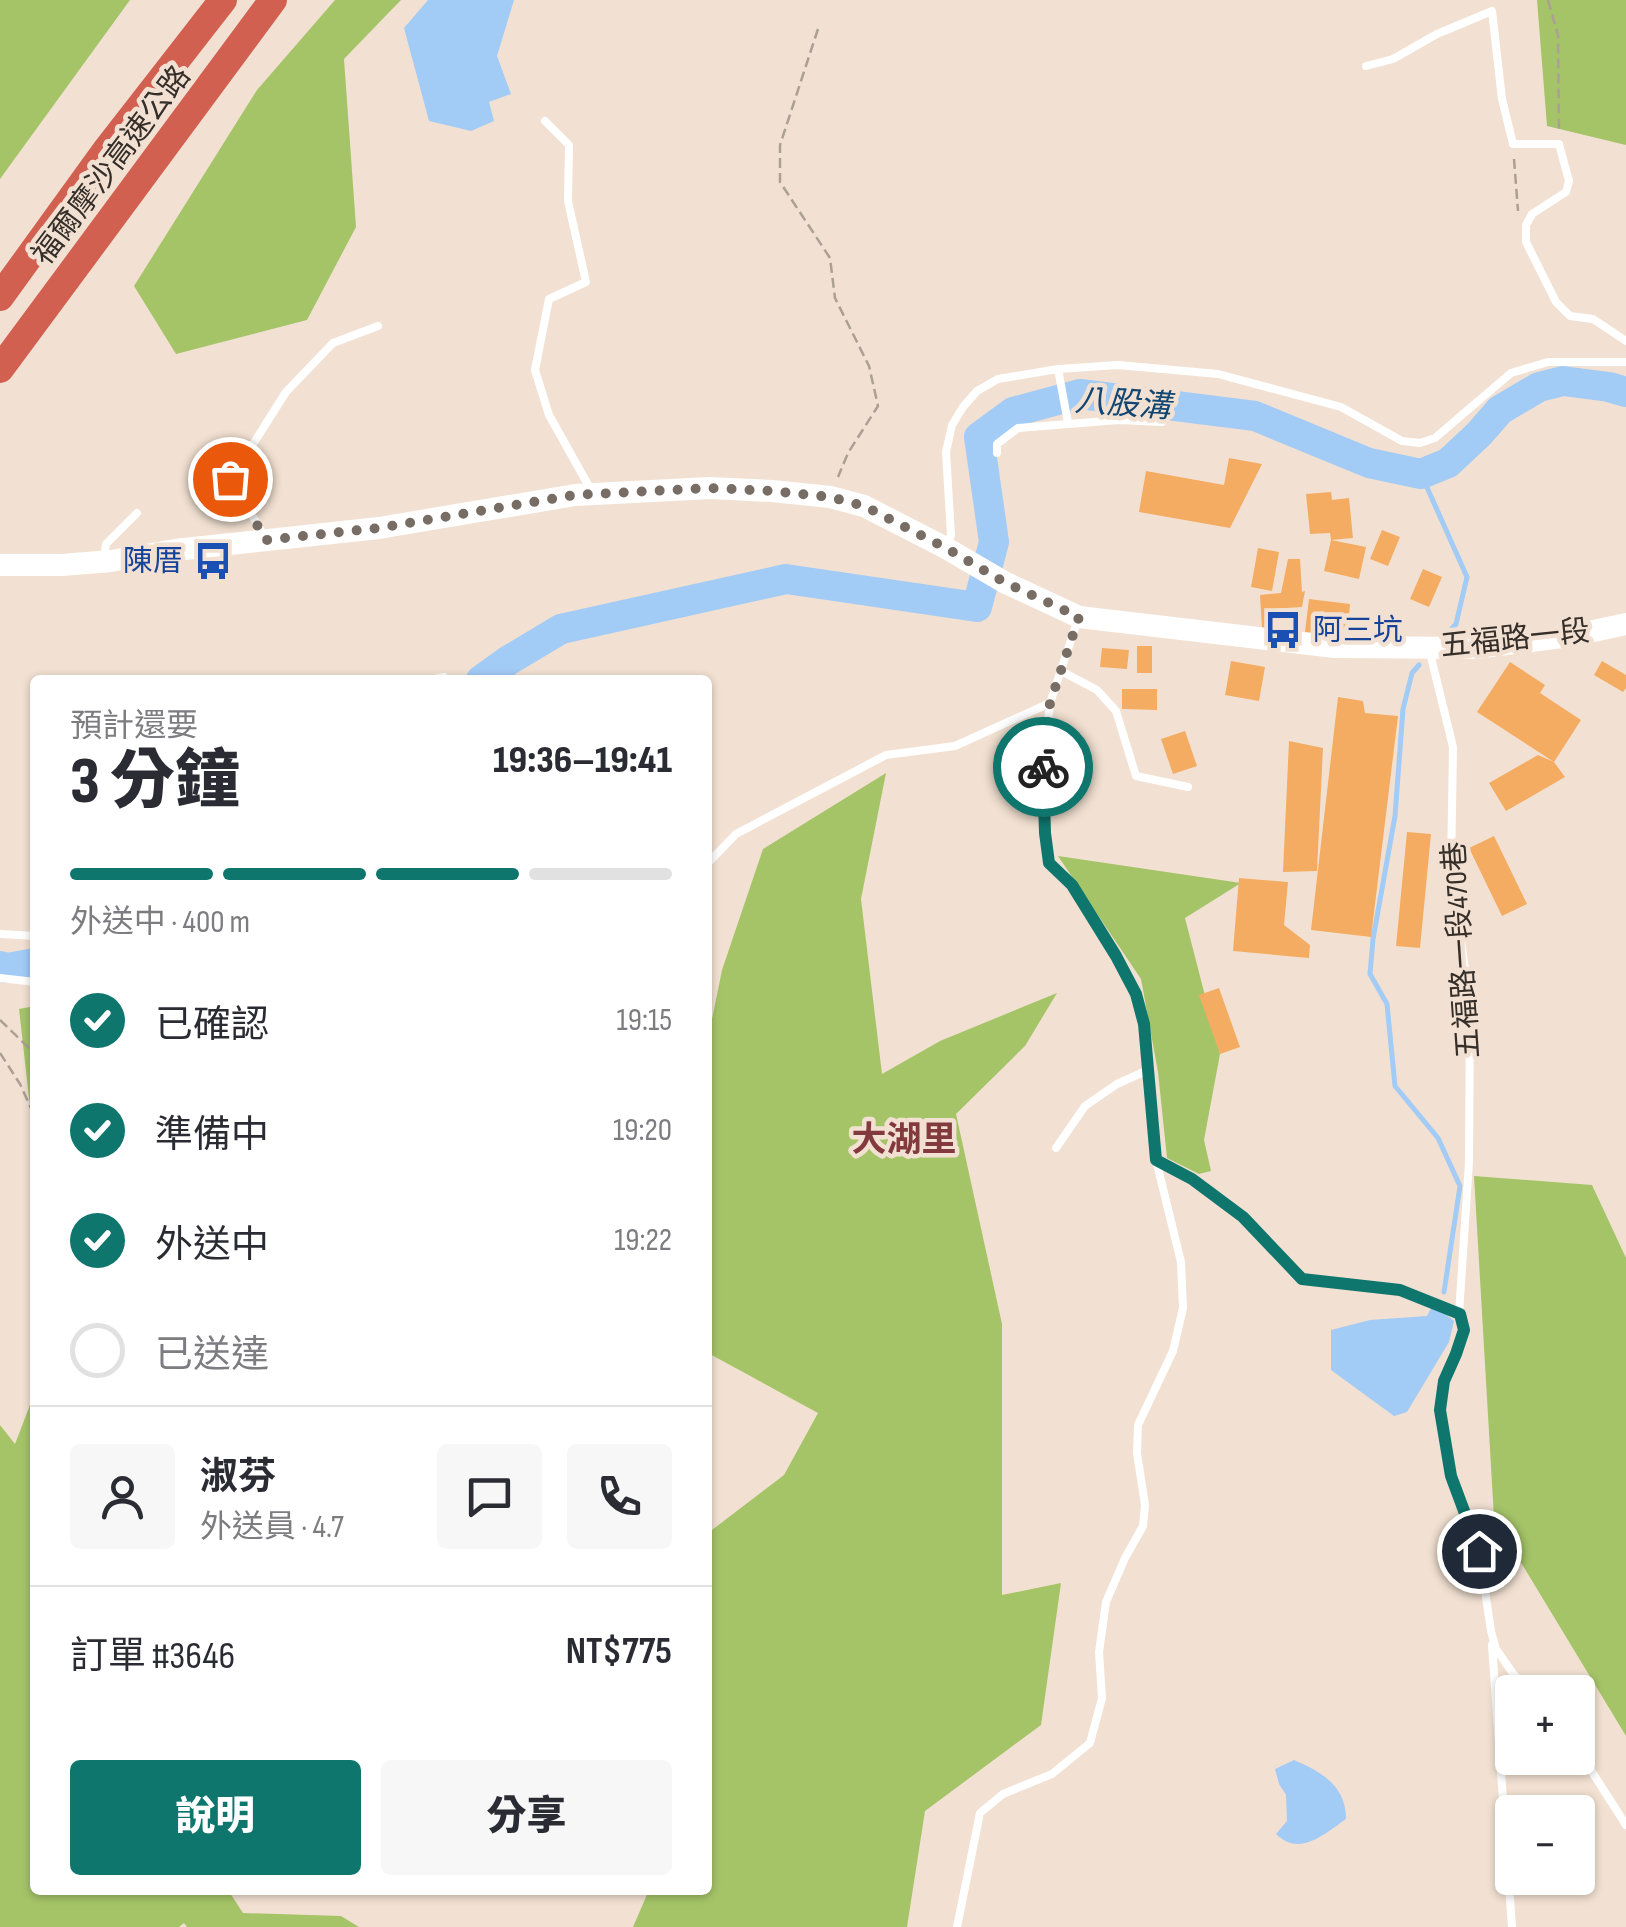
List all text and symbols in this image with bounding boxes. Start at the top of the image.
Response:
street label: 福爾摩沙高速公路 [25,59,198,272]
water label: 八股溝 [1074,382,1176,428]
pin [188,437,273,522]
icon: bag [203,452,258,507]
bus stop icon: 陳厝 [192,540,234,582]
place label: 陳厝 [123,544,183,580]
bus stop icon: 阿三坑 [1262,609,1304,651]
place label: 阿三坑 [1313,613,1403,649]
street label: 五福路一段 [1439,613,1592,665]
text: 預計還要 [70,707,198,746]
courier [993,717,1093,817]
text: 19:36–19:41 [493,738,672,783]
icon: bike [1016,740,1071,795]
text: 3 分鐘 [70,744,240,822]
street label: 五福路一段470巷 [1436,840,1488,1060]
text: 外送中 · 400 m [70,903,250,942]
icon: check [70,993,125,1048]
text: 19:15 [617,1001,672,1040]
text: 已確認 [155,1003,269,1048]
icon: check [70,1103,125,1158]
text: 19:20 [613,1111,672,1150]
text: 準備中 [155,1113,269,1158]
district label: 大湖里 [851,1119,957,1162]
icon: check [70,1213,125,1268]
text: 19:22 [614,1221,672,1260]
text: 外送中 [155,1223,269,1268]
text: 已送達 [155,1333,269,1378]
button: person [70,1444,175,1549]
button: chat [437,1444,542,1549]
button: phone [567,1444,672,1549]
text: 淑芬 [200,1455,276,1500]
text: 外送員 · 4.7 [200,1508,344,1547]
pin [1437,1509,1522,1594]
icon: home [1452,1524,1507,1579]
text: NT$775 [566,1629,672,1674]
text: 訂單 #3646 [70,1634,235,1679]
map controls [1495,1675,1595,1895]
button: + [1495,1675,1595,1775]
button: 說明 [70,1760,361,1875]
button: 分享 [381,1760,672,1875]
button: − [1495,1795,1595,1895]

